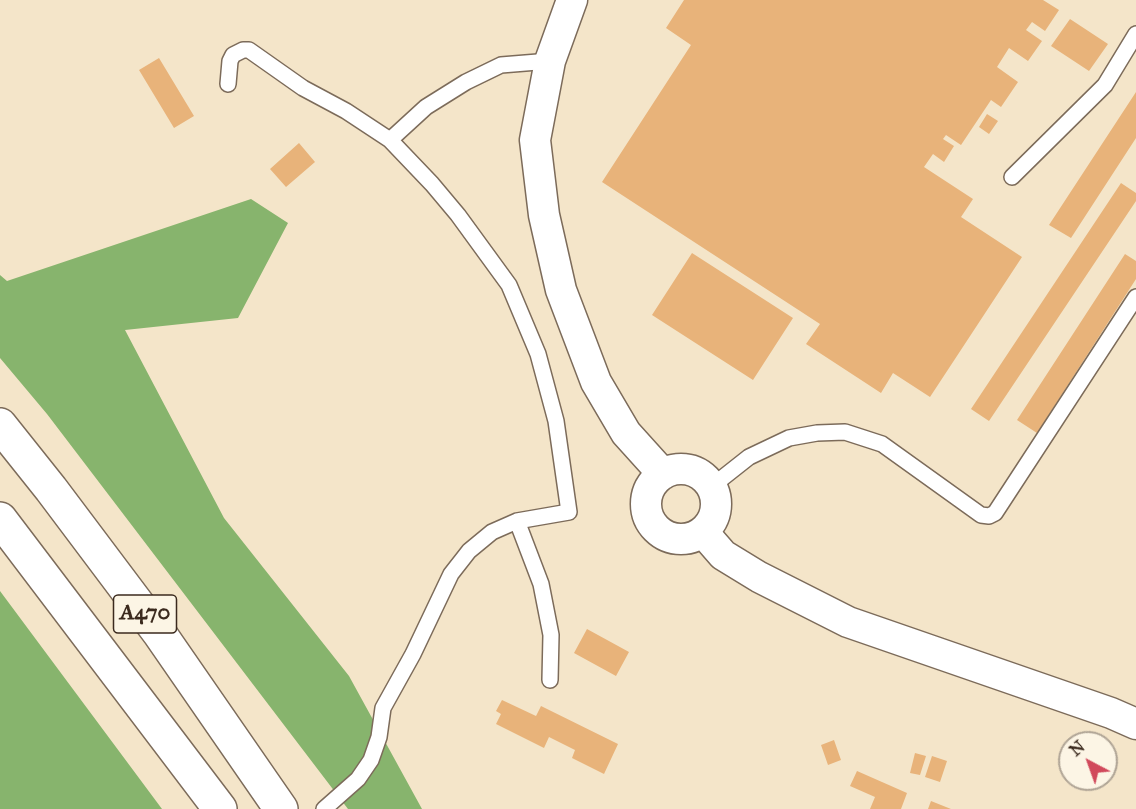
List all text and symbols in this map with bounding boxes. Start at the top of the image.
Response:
road number: A470 [114,595,176,633]
north arrow [1058,731,1118,791]
text: N [1066,737,1089,760]

